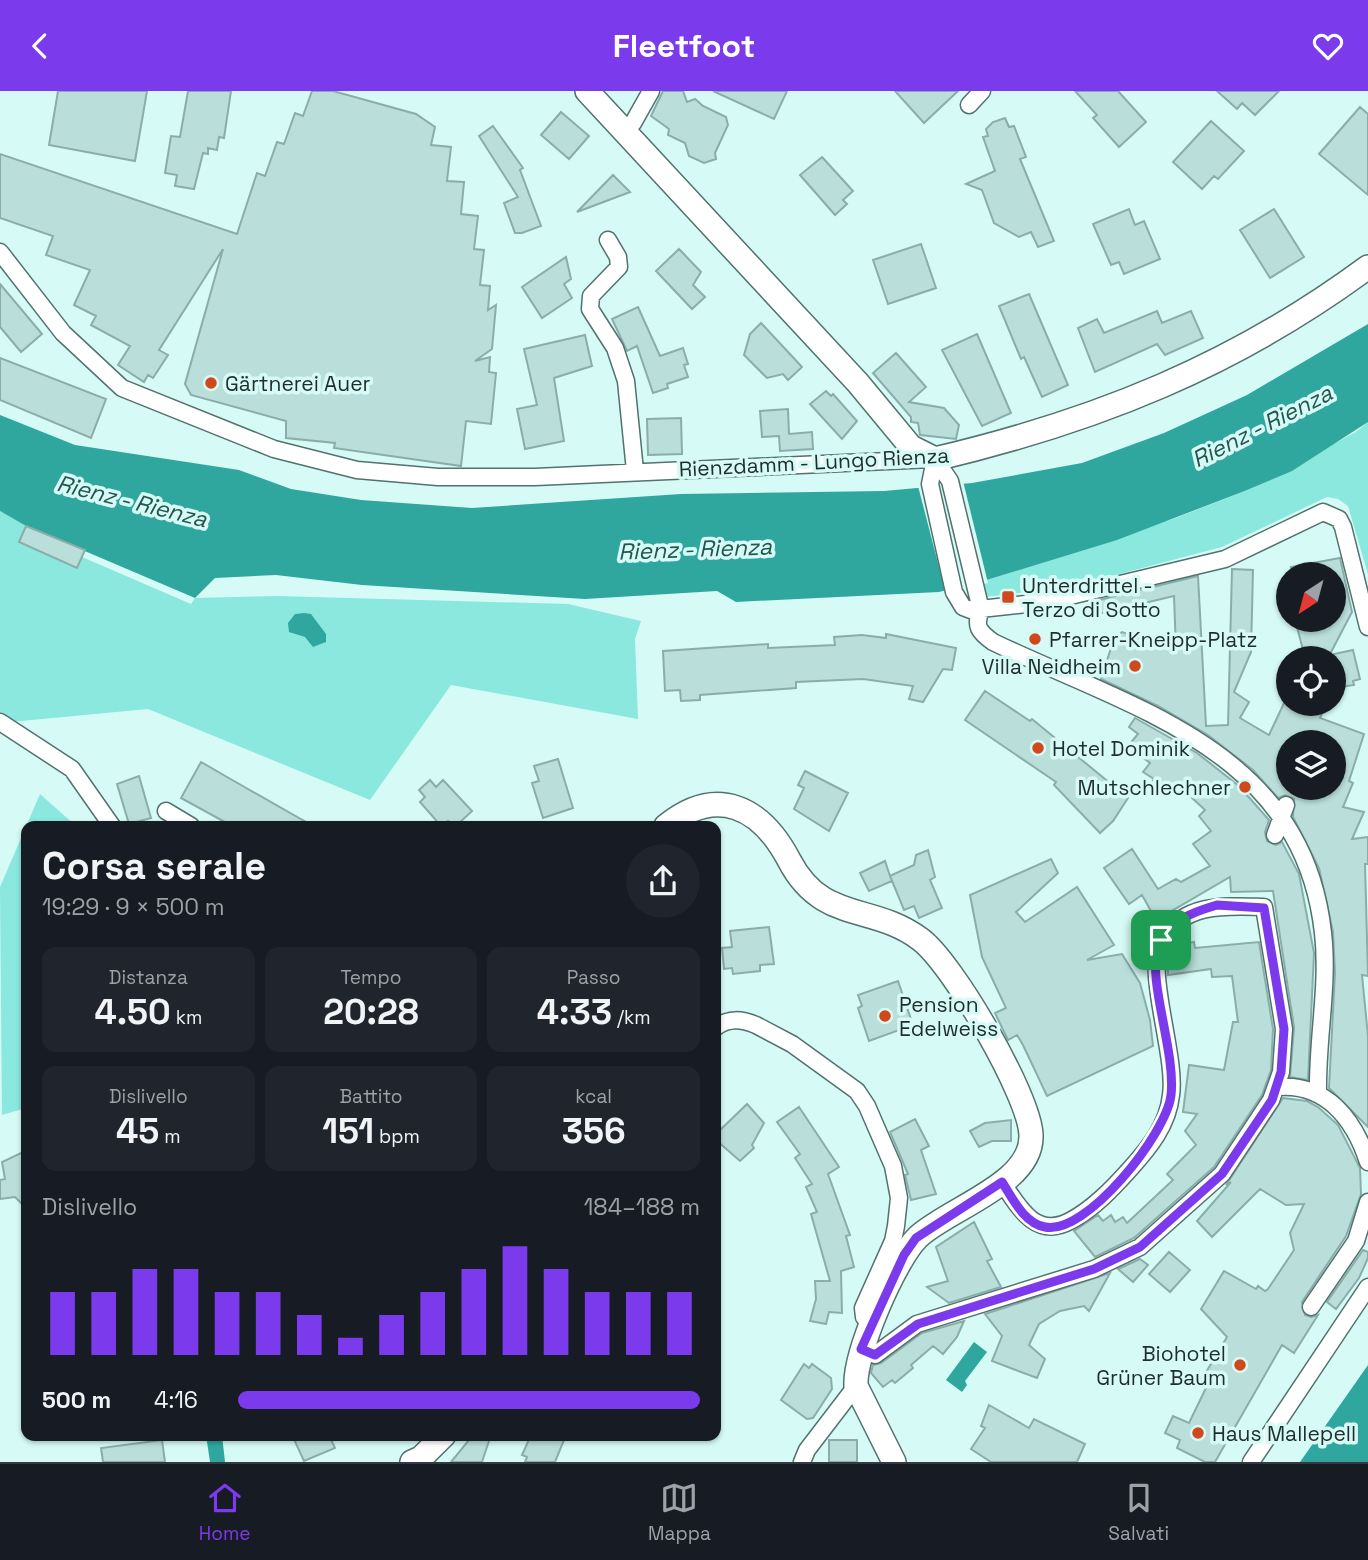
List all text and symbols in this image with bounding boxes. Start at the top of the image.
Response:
text: Fleetfoot [613,26,755,66]
icon: back [21,27,59,65]
icon: heart [1309,27,1347,65]
place label: Gärtnerei Auer [225,370,371,397]
marker: Gärtnerei Auer [203,375,219,391]
water label: Rienz - Rienza [1187,377,1338,474]
street label: Rienzdamm - Lungo Rienza [678,441,950,483]
water label: Rienz - Rienza [54,468,211,534]
water label: Rienz - Rienza [618,531,773,567]
north arrow [1276,562,1346,632]
map controls [1276,562,1346,800]
place label: Unterdrittel - Terzo di Sotto [1022,572,1161,623]
marker: Unterdrittel - Terzo di Sotto [1000,589,1016,605]
place label: Pfarrer-Kneipp-Platz [1049,626,1257,653]
marker: Pfarrer-Kneipp-Platz [1027,631,1043,647]
button: locate [1276,646,1346,716]
place label: Villa Neidheim [982,653,1121,680]
marker: Villa Neidheim [1127,658,1143,674]
button: layers [1276,730,1346,800]
place label: Hotel Dominik [1052,735,1190,762]
marker: Hotel Dominik [1030,740,1046,756]
place label: Mutschlechner [1078,774,1231,801]
marker: Mutschlechner [1237,779,1253,795]
text: Corsa serale [42,842,266,890]
button: share [626,844,700,918]
text: 19:29 · 9 × 500 m [42,892,225,922]
pin [1131,910,1191,970]
icon: arrive [1142,921,1180,959]
text: Distanza [109,965,188,990]
text: Tempo [341,965,401,990]
text: Passo [567,965,621,990]
text: 4.50 [94,990,171,1034]
text: 20:28 [323,990,419,1034]
text: 4:33 [537,990,612,1034]
place label: Pension Edelweiss [899,991,998,1042]
text: km [171,1005,202,1030]
text: /km [612,1005,651,1030]
marker: Pension Edelweiss [877,1008,893,1024]
text: Dislivello [109,1084,188,1109]
text: Battito [339,1084,403,1109]
text: kcal [575,1084,612,1109]
text: 45 [116,1109,159,1153]
text: 151 [322,1109,374,1153]
text: 356 [562,1109,626,1153]
text: m [159,1124,181,1149]
text: bpm [374,1124,420,1149]
text: Dislivello [42,1192,137,1222]
text: 184–188 m [584,1192,700,1222]
place label: Biohotel Grüner Baum [1096,1340,1226,1391]
marker: Biohotel Grüner Baum [1232,1357,1248,1373]
text: 500 m [42,1385,111,1415]
text: 4:16 [154,1385,198,1415]
place label: Haus Mallepell [1212,1420,1356,1447]
marker: Haus Mallepell [1190,1425,1206,1441]
tab: Home [199,1479,251,1546]
tab: Mappa [648,1479,711,1546]
tab: Salvati [1108,1479,1169,1546]

